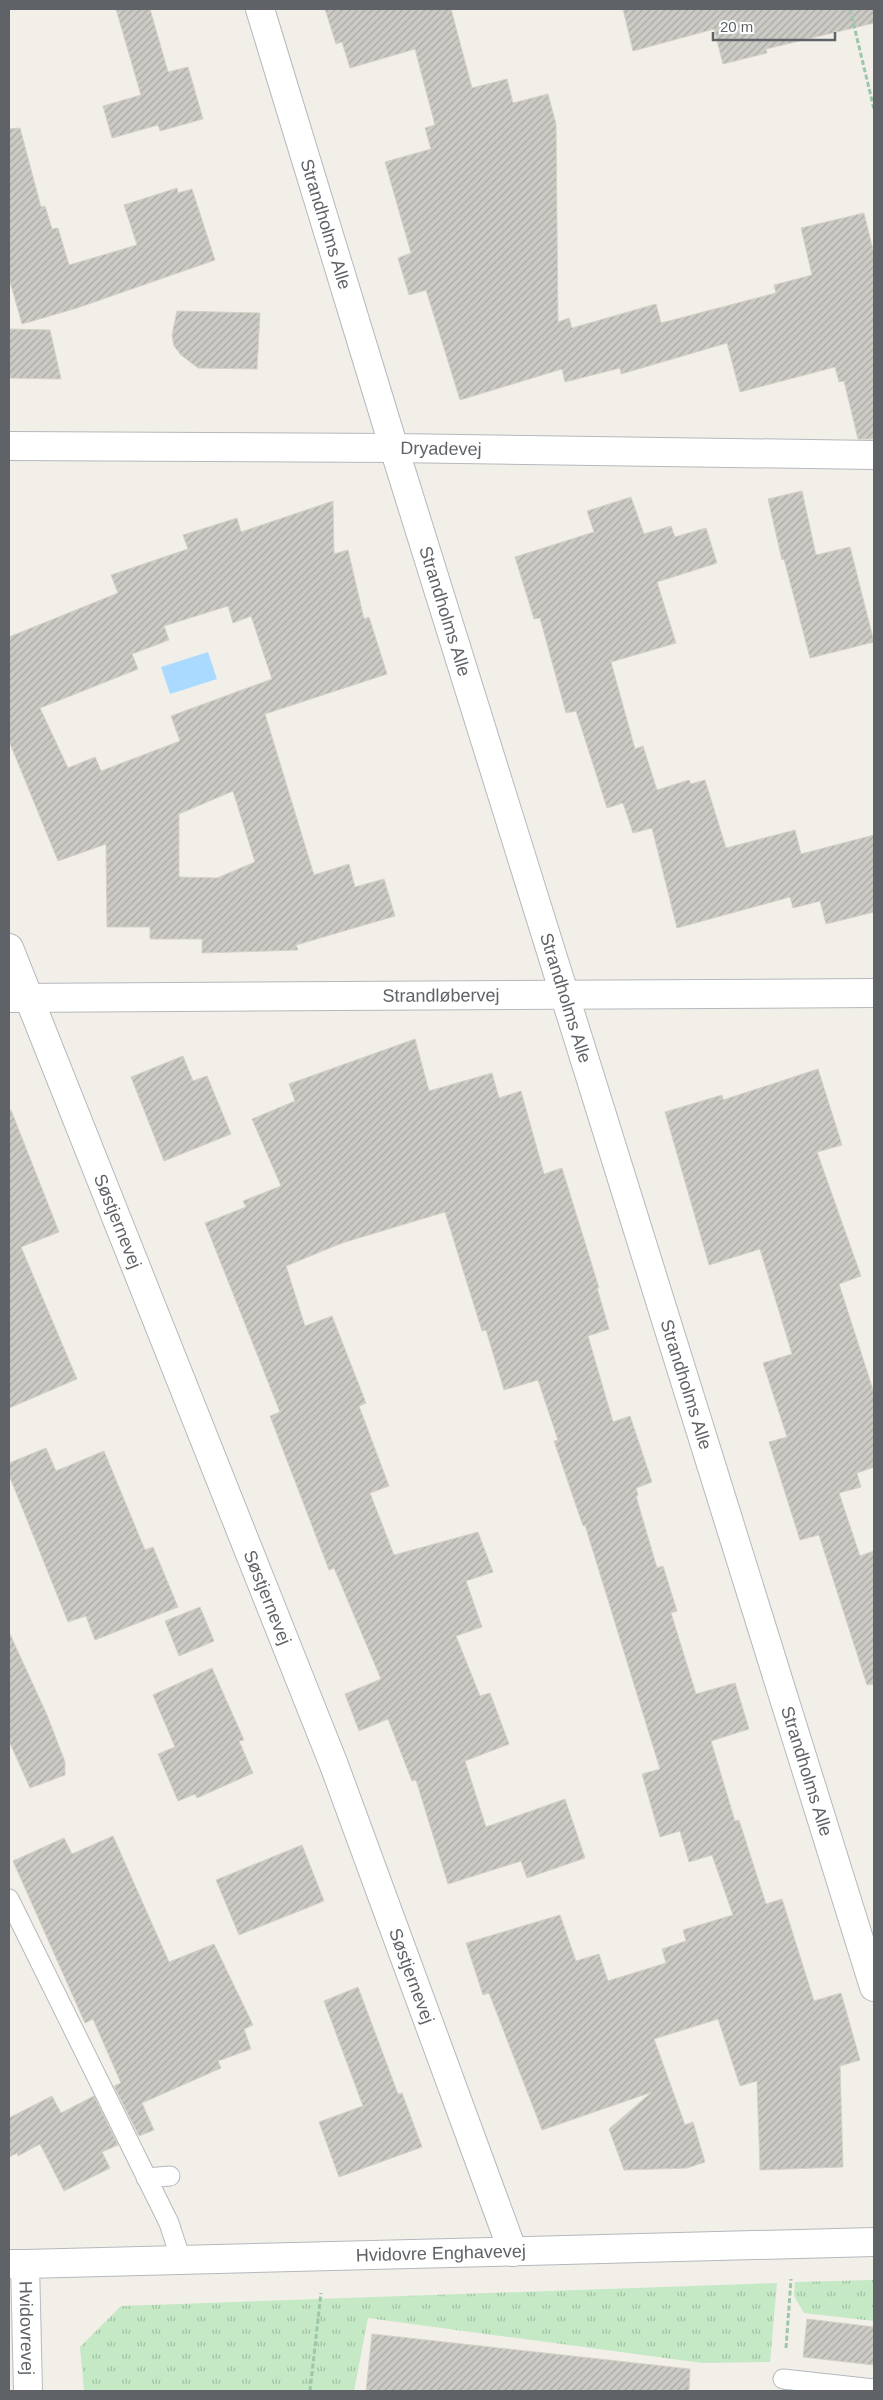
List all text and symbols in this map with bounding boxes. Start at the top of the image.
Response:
scale bar [713,10,836,42]
text: 20 m [720,18,753,35]
street label: Strandholms Alle [296,157,355,292]
street label: Dryadevej [400,438,482,459]
street label: Strandholms Alle [415,544,475,679]
street label: Strandholms Alle [536,930,595,1065]
street label: Strandløbervej [382,985,500,1006]
street label: Søstjernevej [90,1171,145,1271]
street label: Strandholms Alle [656,1317,716,1452]
street label: Søstjernevej [240,1547,295,1648]
street label: Strandholms Alle [777,1704,836,1839]
street label: Søstjernevej [385,1926,438,2026]
street label: Hvidovre Enghavevej [356,2241,526,2265]
street label: Hvidovrevej [15,2281,38,2375]

